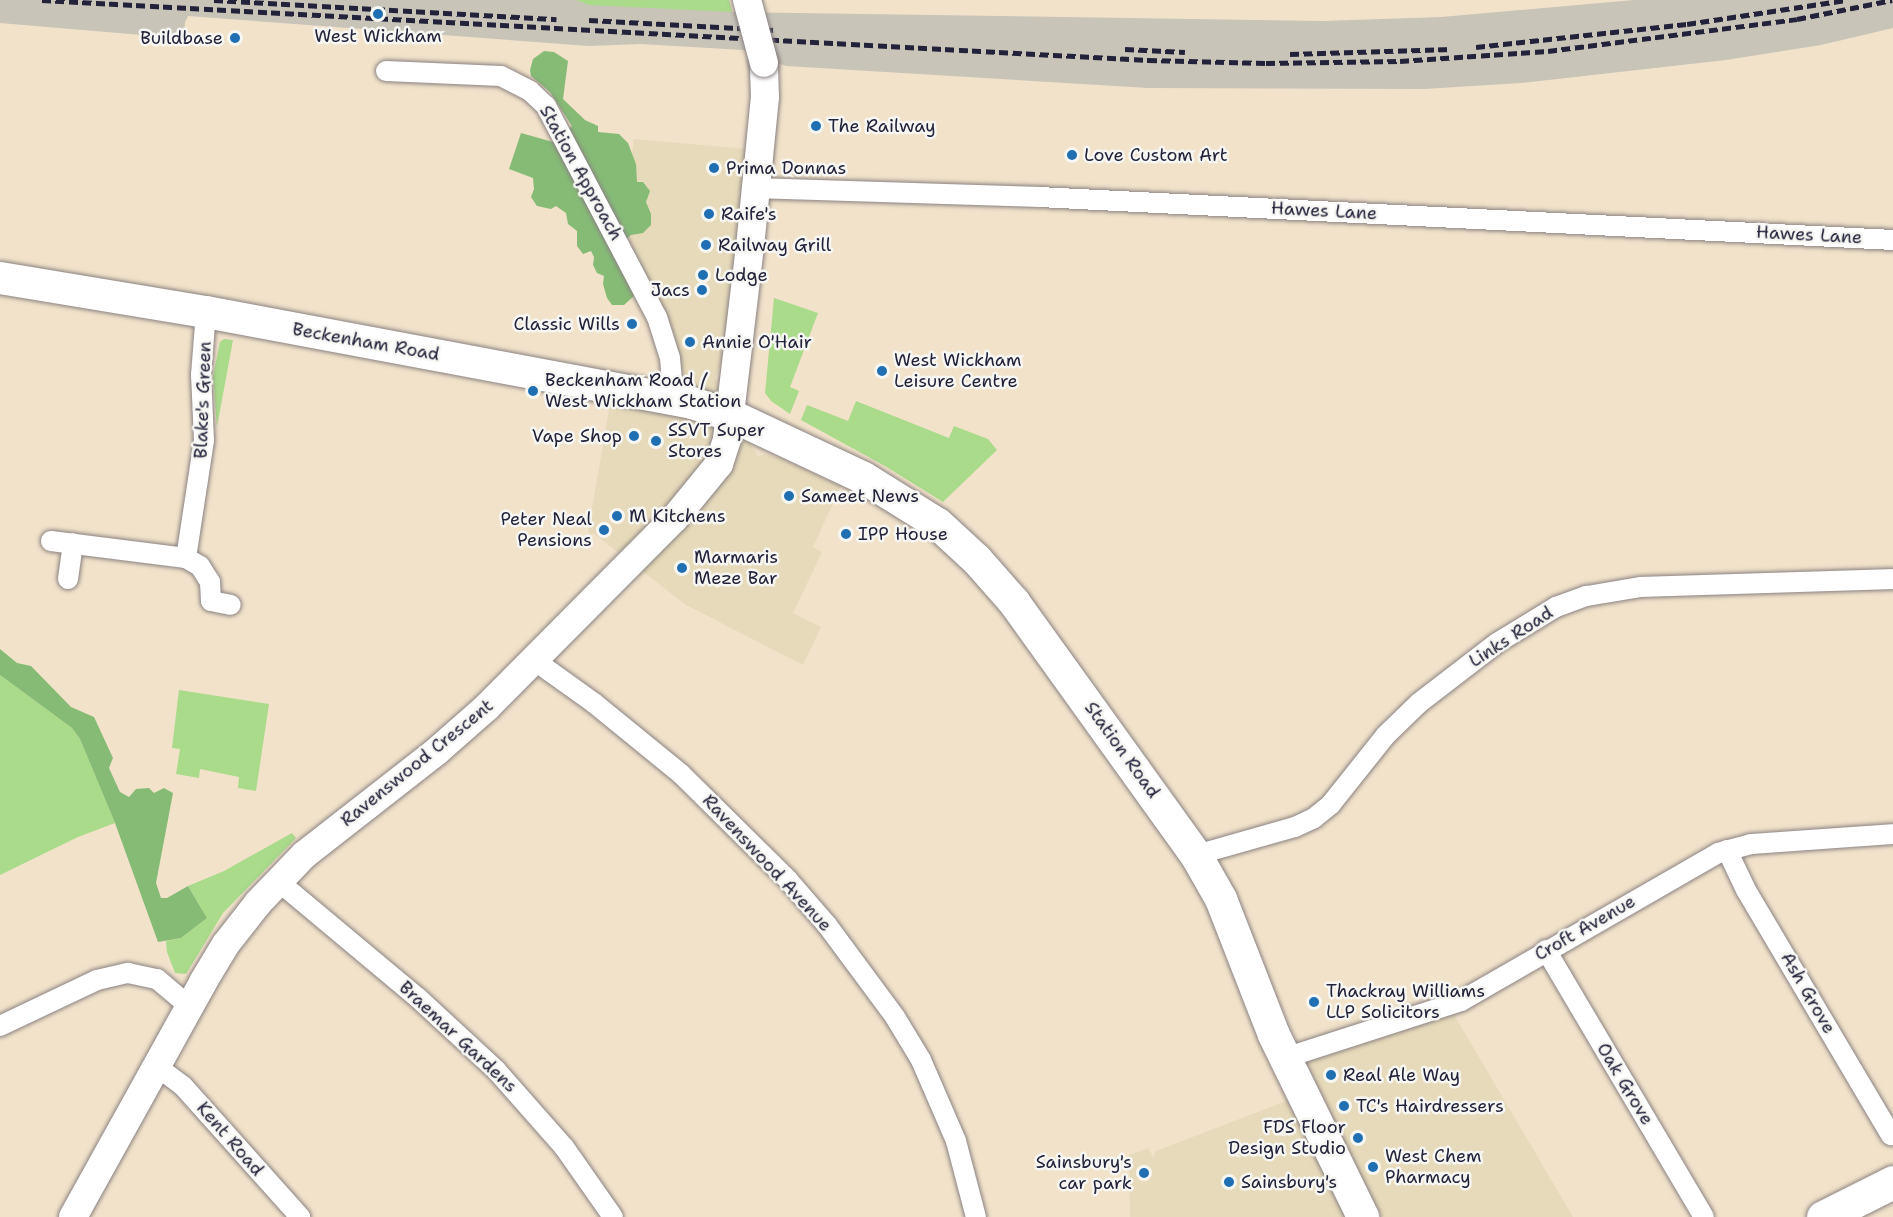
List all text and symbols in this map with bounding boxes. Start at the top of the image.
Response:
marker: West Wickham [369,5,387,23]
place label: West Wickham [314,25,442,47]
place label: Buildbase [140,27,223,49]
marker: Buildbase [228,31,242,45]
street label: Station Approach [535,102,627,244]
place label: The Railway [828,115,936,137]
marker: The Railway [809,119,823,133]
place label: Love Custom Art [1084,144,1228,166]
marker: Love Custom Art [1065,148,1079,162]
place label: Prima Donnas [726,157,846,179]
marker: Prima Donnas [707,161,721,175]
street label: Hawes Lane [1270,197,1378,225]
place label: Raife's [721,203,777,225]
marker: Raife's [702,207,716,221]
street label: Hawes Lane [1755,221,1863,249]
place label: Railway Grill [718,234,831,256]
marker: Railway Grill [699,238,713,252]
place label: Lodge [715,264,768,286]
marker: Lodge [696,268,710,282]
place label: Jacs [651,279,690,301]
marker: Jacs [695,283,709,297]
place label: Classic Wills [514,313,620,335]
marker: Classic Wills [625,317,639,331]
street label: Beckenham Road [291,318,441,366]
place label: Annie O'Hair [702,331,812,353]
marker: Annie O'Hair [683,335,697,349]
street label: Blake's Green [190,341,216,459]
place label: West Wickham Leisure Centre [894,350,1022,392]
marker: West Wickham Leisure Centre [875,364,889,378]
place label: Beckenham Road / West Wickham Station [545,370,741,412]
marker: Beckenham Road / West Wickham Station [526,384,540,398]
place label: SSVT Super Stores [668,420,765,462]
place label: Vape Shop [532,425,622,447]
marker: Vape Shop [627,429,641,443]
marker: SSVT Super Stores [649,434,663,448]
place label: Sameet News [801,485,919,507]
marker: Sameet News [782,489,796,503]
place label: M Kitchens [629,505,726,527]
place label: Peter Neal Pensions [500,509,592,552]
marker: M Kitchens [610,509,624,523]
marker: Peter Neal Pensions [597,523,611,537]
place label: IPP House [858,523,948,545]
marker: IPP House [839,527,853,541]
place label: Marmaris Meze Bar [694,547,778,590]
marker: Marmaris Meze Bar [675,561,689,575]
street label: Links Road [1465,602,1557,672]
street label: Ravenswood Crescent [336,695,498,831]
street label: Station Road [1080,698,1164,802]
street label: Ravenswood Avenue [698,790,836,936]
street label: Croft Avenue [1531,890,1639,966]
street label: Ash Grove [1776,948,1840,1038]
street label: Braemar Gardens [395,977,521,1097]
place label: Thackray Williams LLP Solicitors [1326,981,1485,1024]
marker: Thackray Williams LLP Solicitors [1307,995,1321,1009]
street label: Oak Grove [1592,1039,1658,1129]
place label: Real Ale Way [1343,1064,1460,1086]
marker: Real Ale Way [1324,1068,1338,1082]
place label: TC's Hairdressers [1356,1095,1504,1117]
street label: Kent Road [192,1098,268,1180]
marker: TC's Hairdressers [1337,1099,1351,1113]
place label: FDS Floor Design Studio [1228,1117,1346,1160]
marker: FDS Floor Design Studio [1351,1131,1365,1145]
place label: West Chem Pharmacy [1385,1146,1481,1188]
place label: Sainsbury's car park [1036,1152,1132,1194]
marker: West Chem Pharmacy [1366,1160,1380,1174]
marker: Sainsbury's car park [1137,1166,1151,1180]
place label: Sainsbury's [1241,1171,1337,1193]
marker: Sainsbury's [1222,1175,1236,1189]

